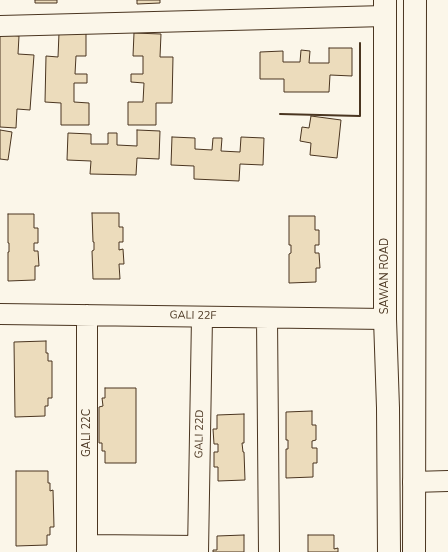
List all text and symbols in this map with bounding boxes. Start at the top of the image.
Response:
street label: SAWAN ROAD [378,238,392,314]
street label: GALI 22F [169,309,217,323]
street label: GALI 22C [80,409,94,457]
street label: GALI 22D [193,409,207,459]

